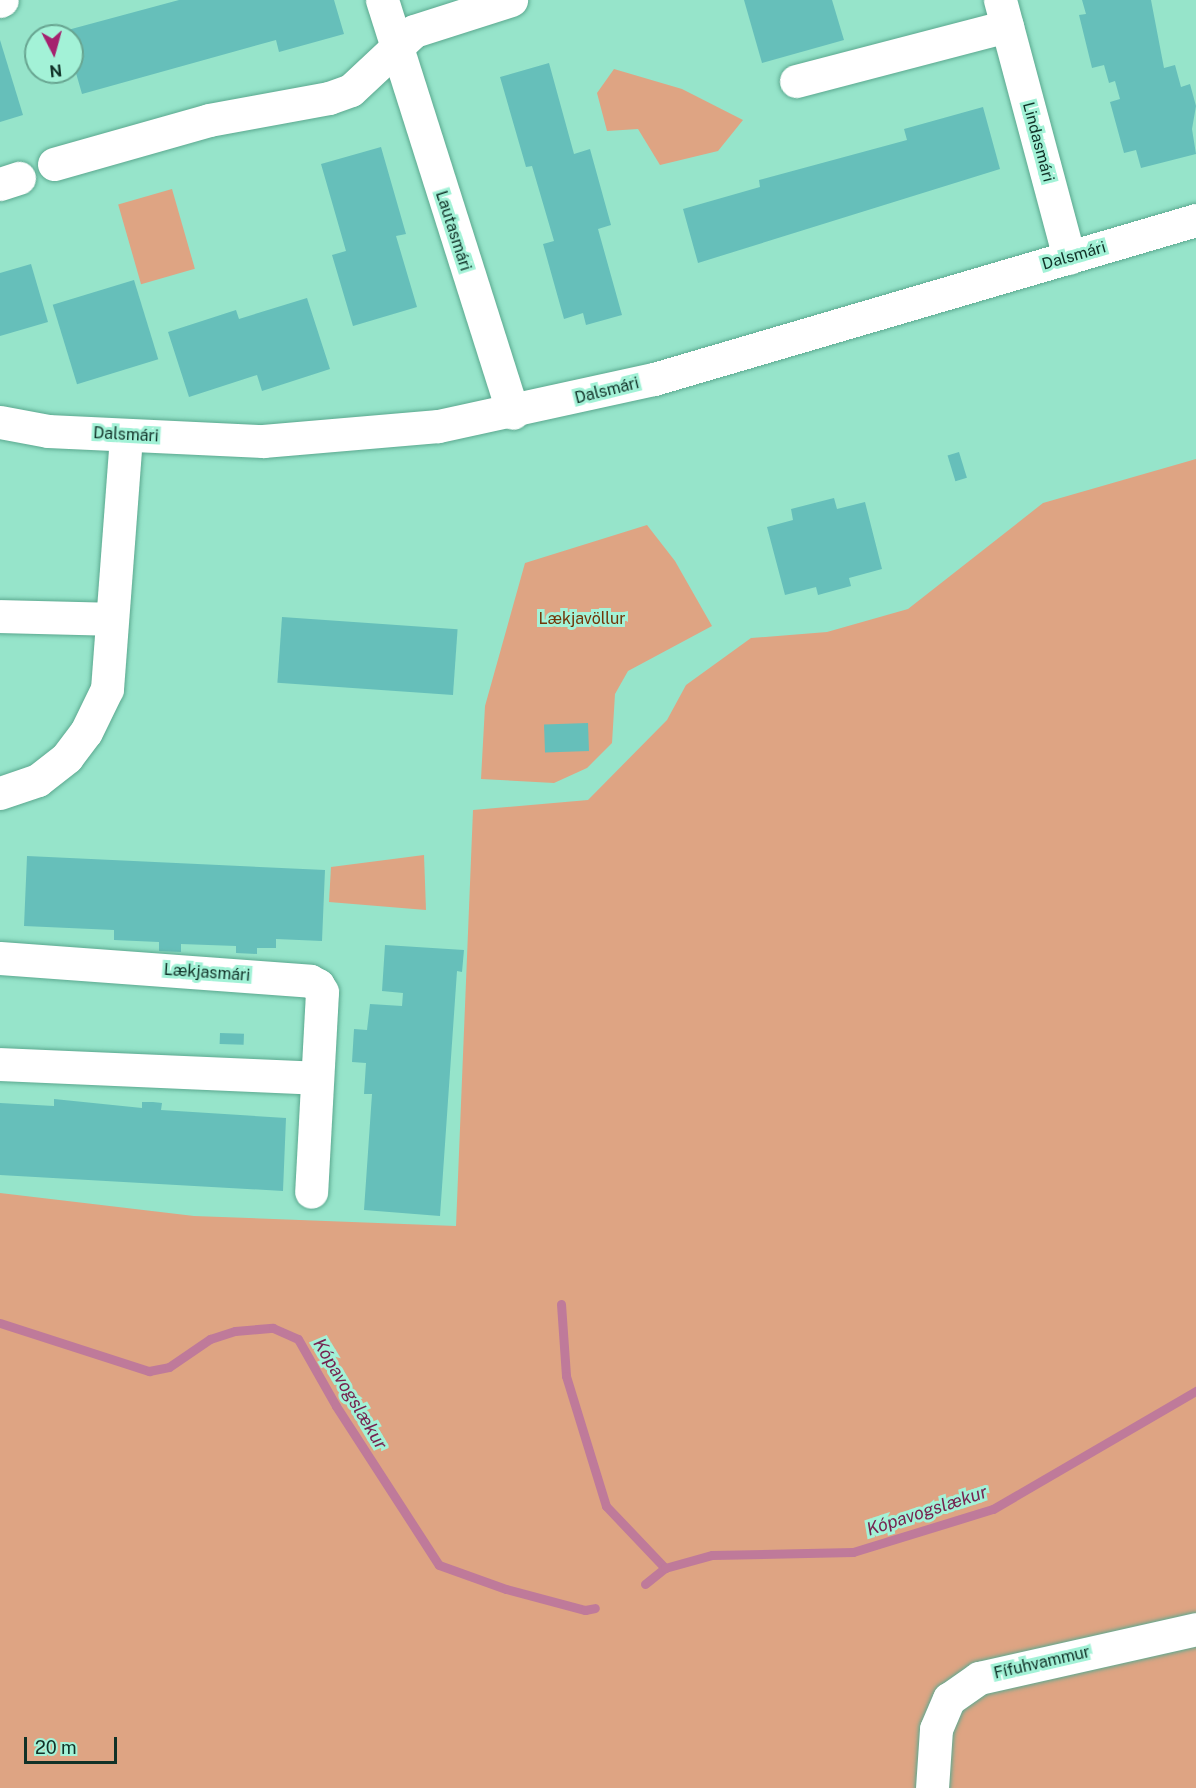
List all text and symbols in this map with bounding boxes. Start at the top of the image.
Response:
north arrow [24,24,84,84]
text: N [49,60,63,81]
street label: Lindasmári [1018,100,1058,184]
street label: Lautasmári [431,189,475,273]
street label: Dalsmári [1040,238,1108,274]
street label: Dalsmári [573,374,641,408]
street label: Dalsmári [93,424,159,446]
park label: Lækjavöllur [538,609,626,629]
street label: Lækjasmári [163,960,251,986]
water label: Kópavogslækur [308,1335,392,1453]
water label: Kópavogslækur [864,1481,990,1541]
street label: Fífuhvammur [992,1643,1092,1683]
scale bar [27,1725,120,1763]
text: 20 m [35,1737,77,1758]

